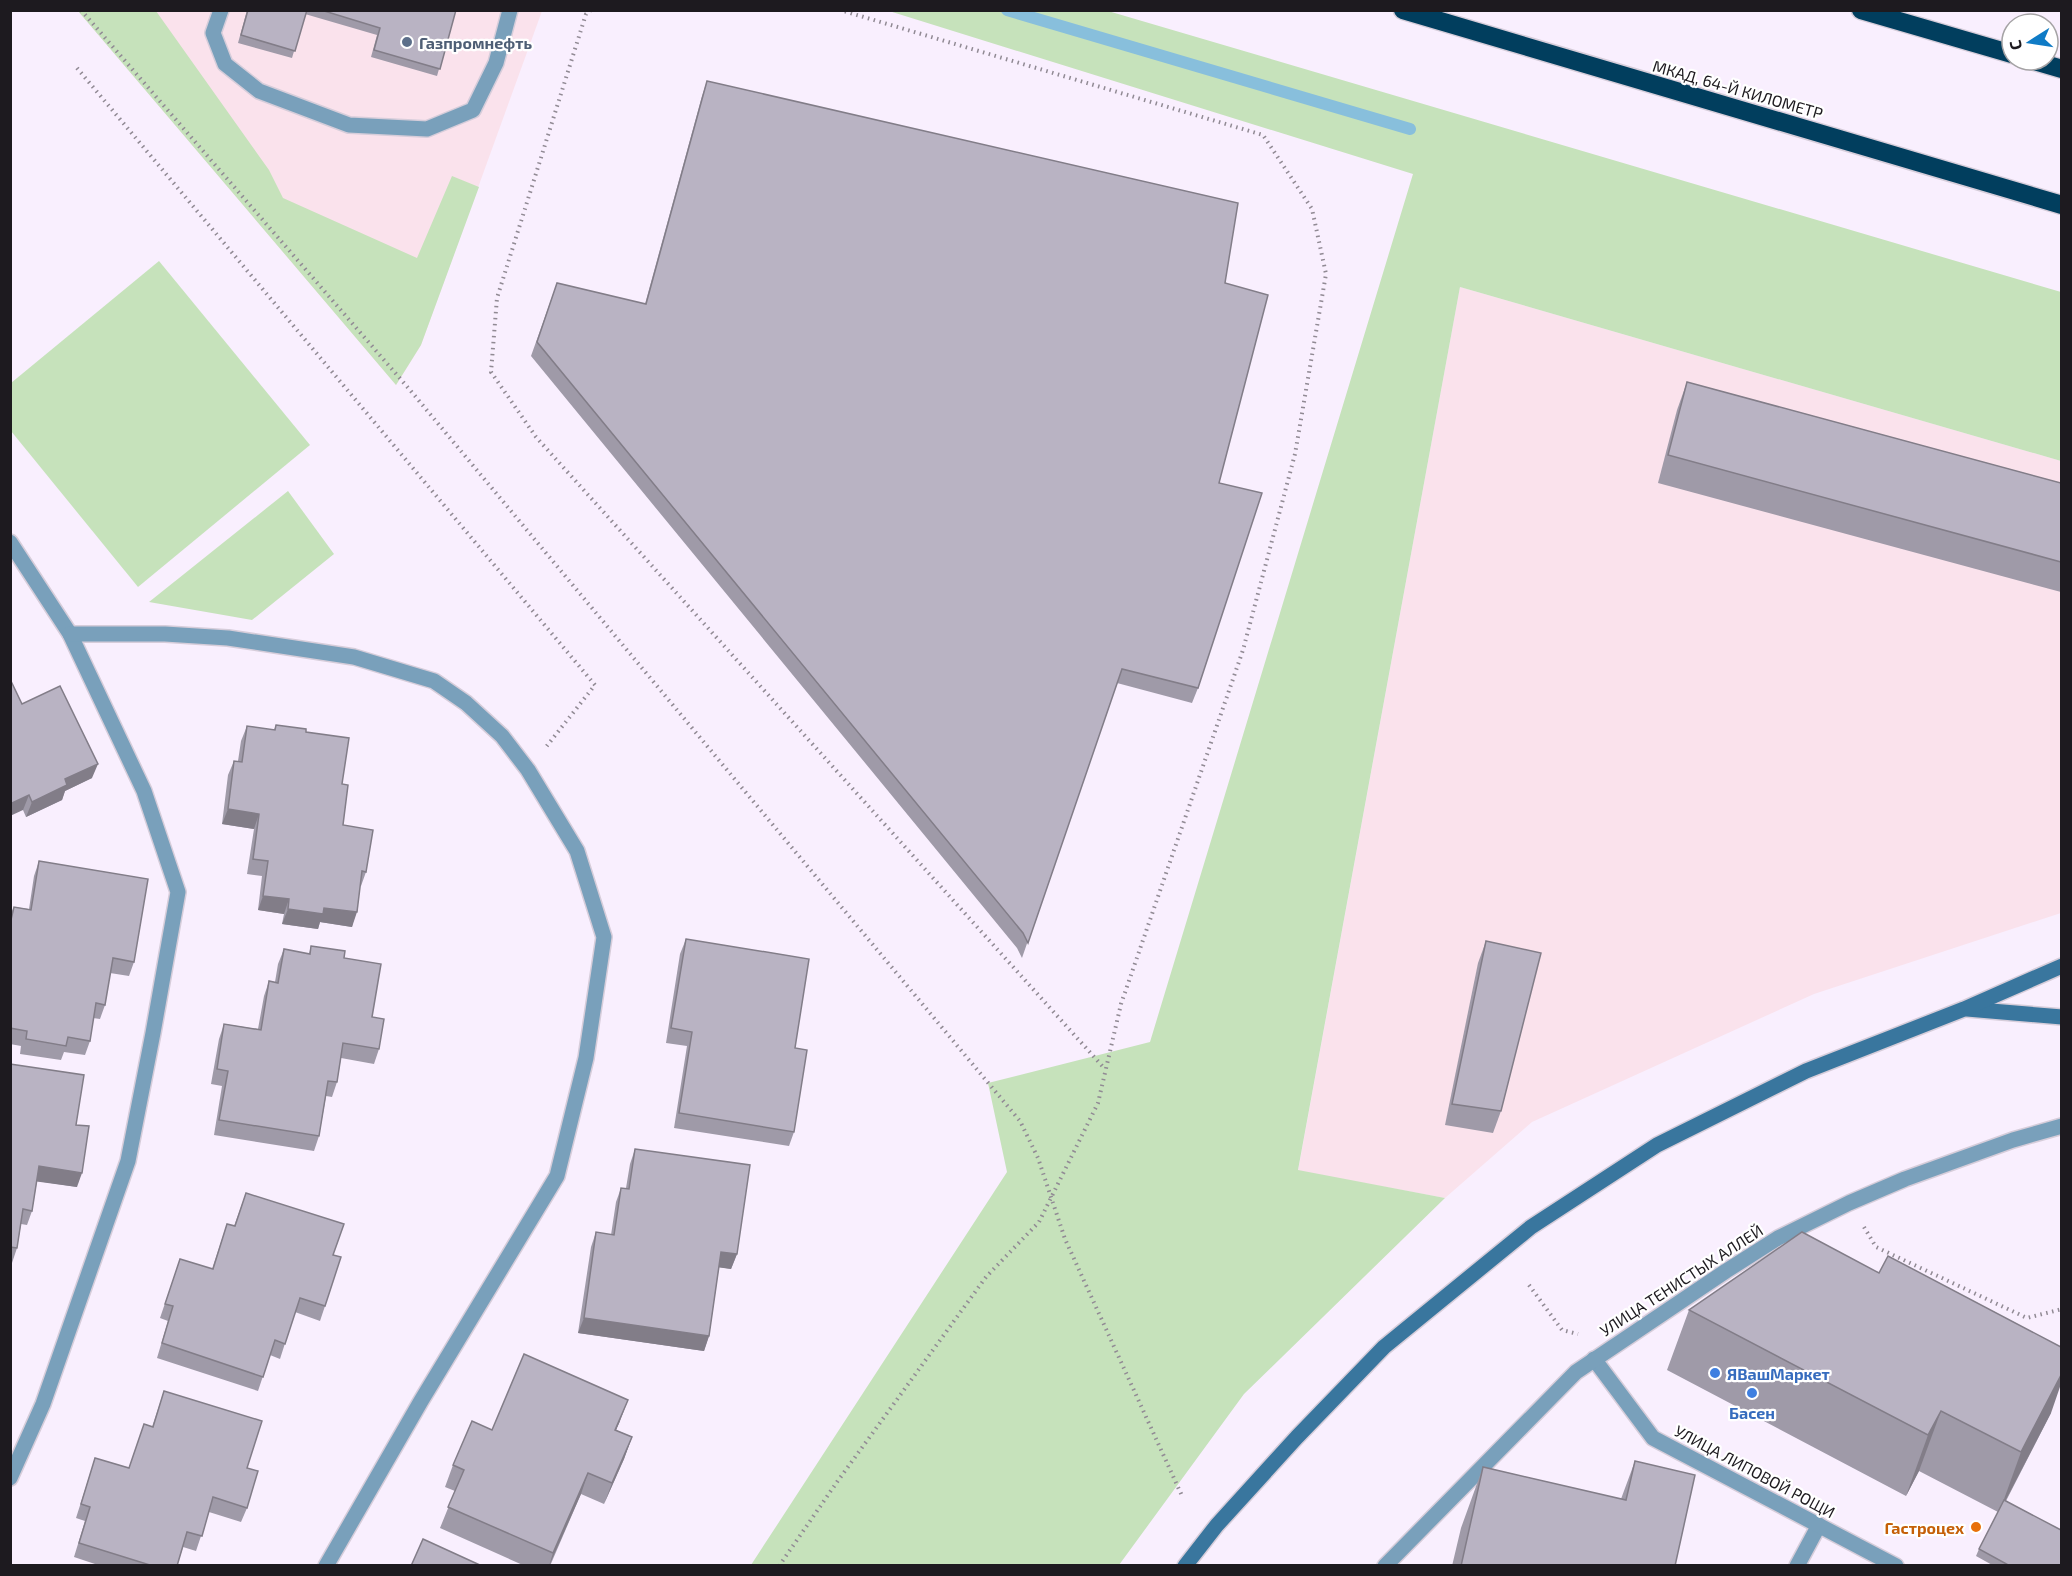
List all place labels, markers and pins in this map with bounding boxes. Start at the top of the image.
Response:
place label: Газпромнефть [419,33,532,52]
marker: Газпромнефть [400,35,414,49]
place label: ЯВашМаркет [1727,1364,1830,1383]
marker: ЯВашМаркет [1708,1366,1722,1380]
marker: Басен [1745,1386,1759,1400]
place label: Басен [1729,1403,1775,1422]
place label: Гастроцех [1885,1518,1964,1537]
marker: Гастроцех [1969,1520,1983,1534]

